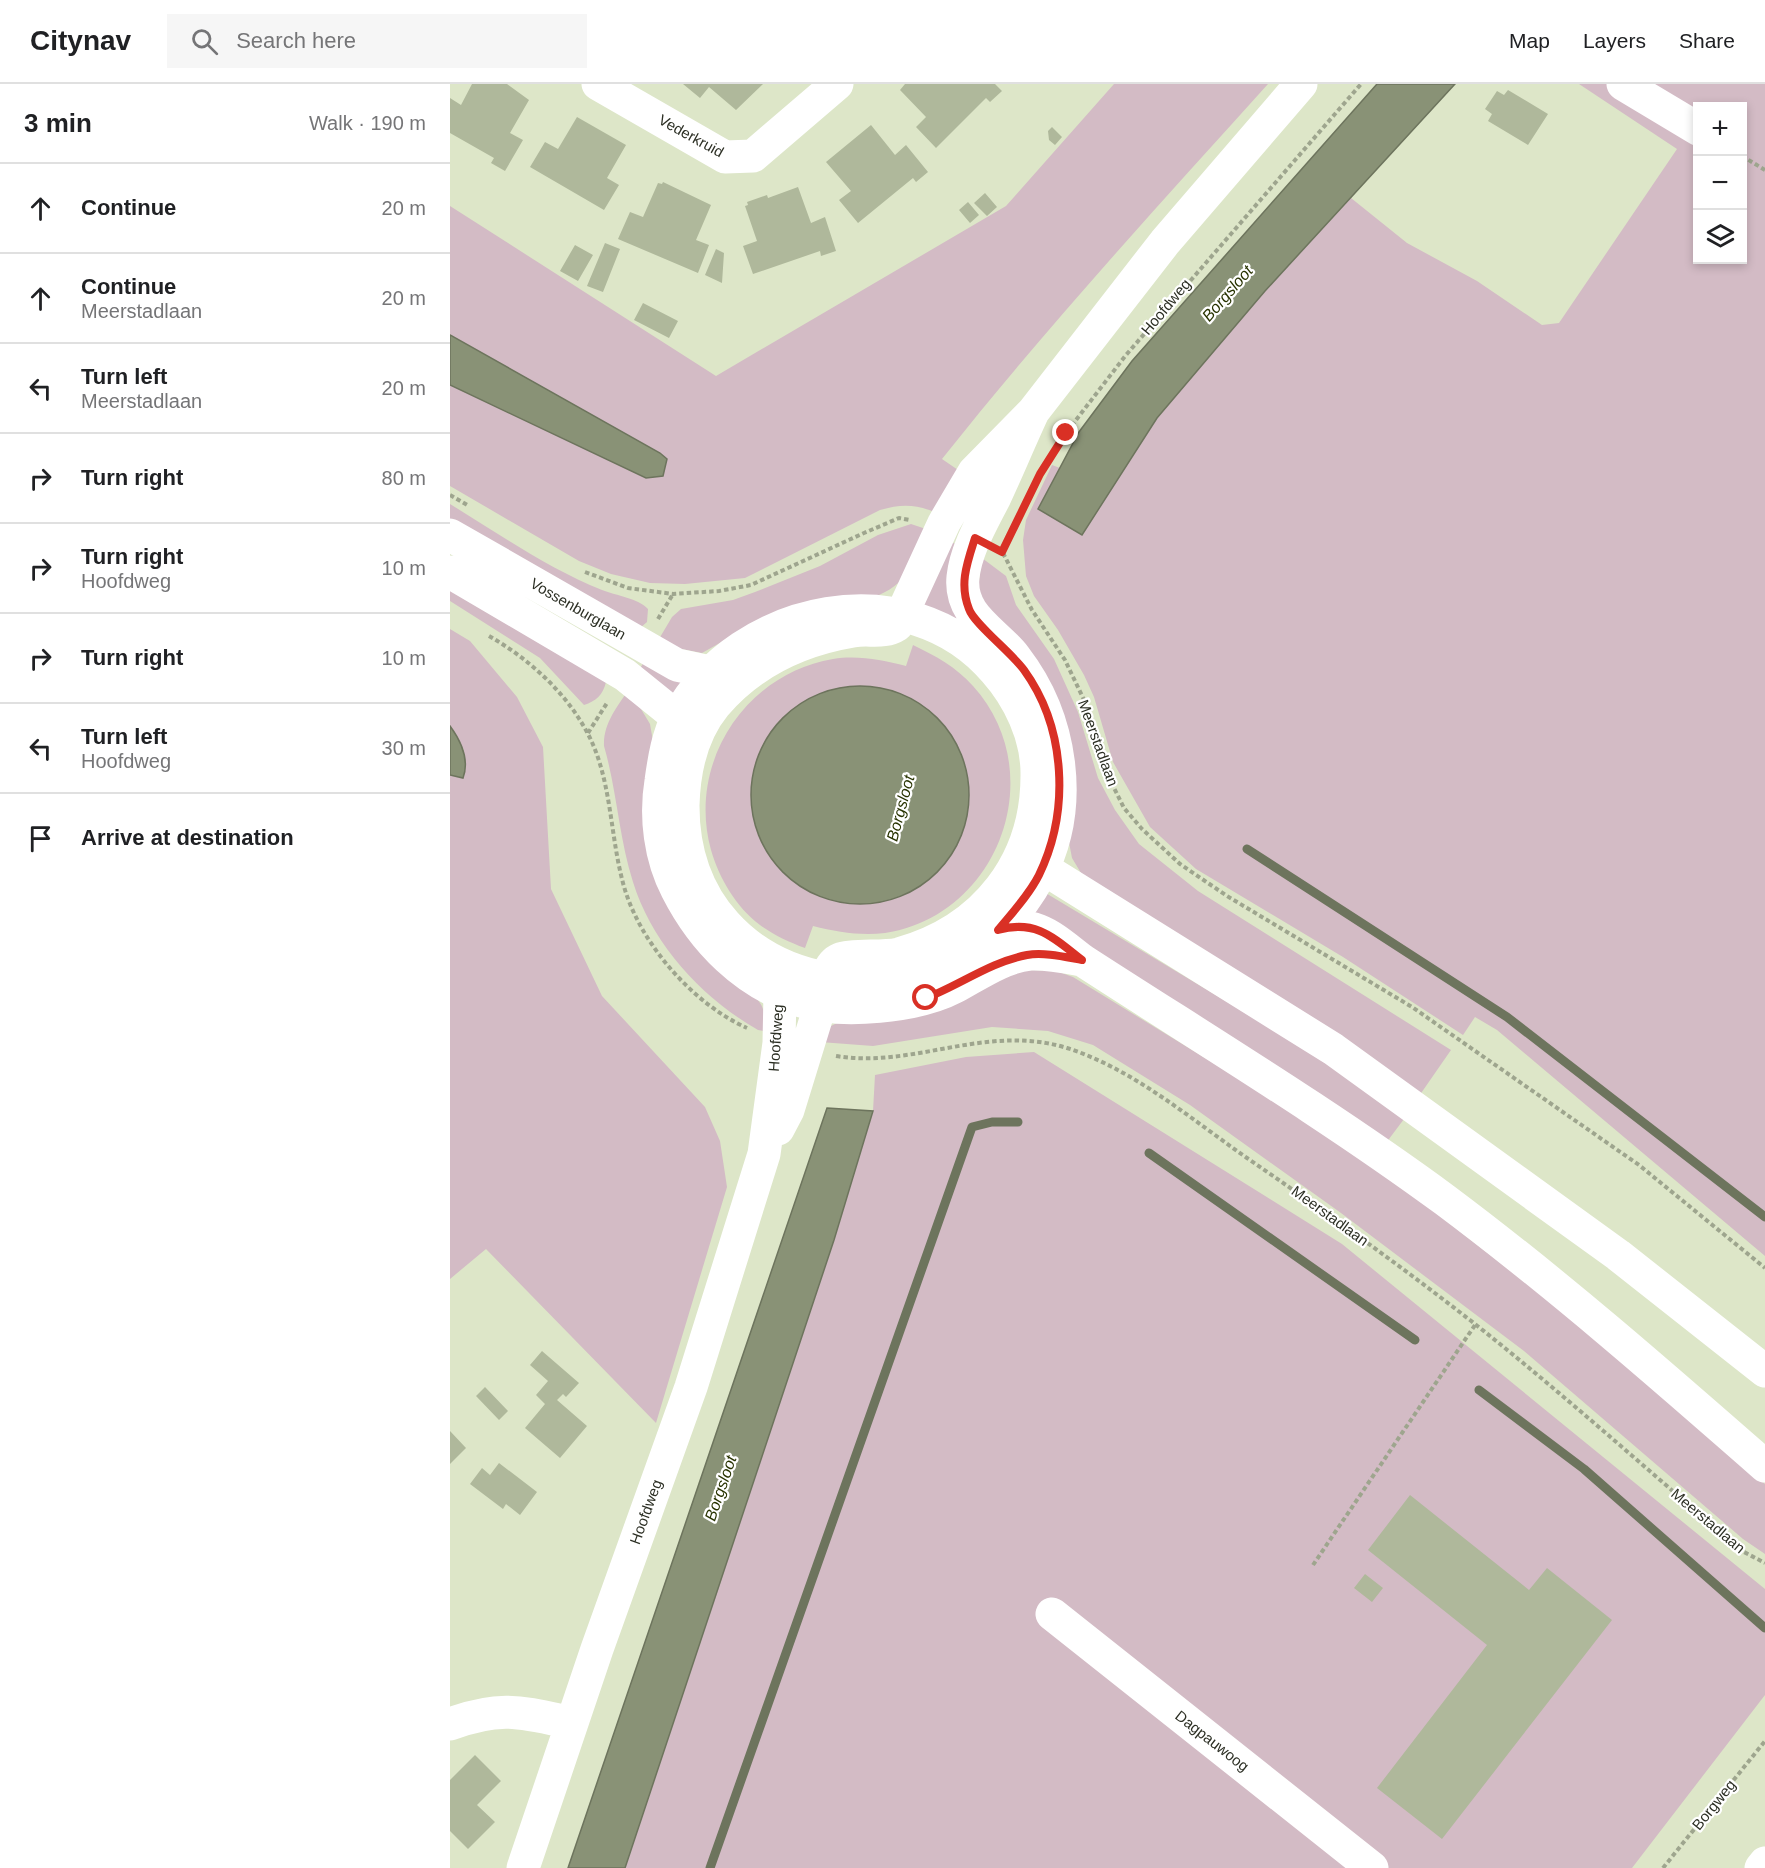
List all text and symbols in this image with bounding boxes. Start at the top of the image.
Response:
search box [167,14,587,68]
text: Citynav [30,25,131,56]
icon: search [188,25,221,58]
text: Search here [236,28,356,53]
text: Map [1509,29,1550,52]
text: Layers [1583,29,1646,52]
text: Share [1679,29,1735,52]
map controls [1693,102,1747,264]
button: + [1693,102,1747,156]
text: 3 min [24,108,92,138]
street label: Vederkruid [656,111,727,160]
text: Walk · 190 m [309,112,426,134]
button: − [1693,156,1747,210]
icon: ahead [24,192,57,225]
text: Continue [81,195,176,220]
text: 20 m [382,197,426,219]
button: layers [1693,210,1747,264]
water label: Borgsloot [1199,262,1256,324]
text: Continue [81,274,176,299]
street label: Hoofdweg [1137,275,1194,338]
icon: ahead [24,282,57,315]
text: 20 m [382,287,426,309]
text: Meerstadlaan [81,300,202,322]
text: Turn left [81,364,167,389]
icon: left [24,372,57,405]
text: 20 m [382,377,426,399]
text: Meerstadlaan [81,390,202,412]
route end [1052,419,1078,445]
icon: right [24,462,57,495]
text: Turn right [81,465,183,490]
text: 80 m [382,467,426,489]
text: Turn right [81,544,183,569]
icon: right [24,552,57,585]
text: 10 m [382,557,426,579]
text: Hoofdweg [81,570,171,592]
street label: Vossenburglaan [527,574,629,643]
icon: right [24,642,57,675]
text: Turn right [81,645,183,670]
text: 10 m [382,647,426,669]
street label: Meerstadlaan [1075,697,1122,788]
text: Turn left [81,724,167,749]
icon: left [24,732,57,765]
text: 30 m [382,737,426,759]
text: Hoofdweg [81,750,171,772]
water label: Borgsloot [884,773,918,843]
icon: arrive [24,822,57,855]
text: Arrive at destination [81,825,294,850]
route start [912,984,938,1010]
street label: Hoofdweg [765,1004,786,1072]
street label: Meerstadlaan [1289,1182,1372,1249]
water label: Borgsloot [701,1453,740,1523]
street label: Hoofdweg [626,1477,665,1546]
street label: Meerstadlaan [1668,1485,1749,1556]
street label: Dagpauwoog [1172,1707,1252,1775]
street label: Borgweg [1688,1776,1739,1833]

